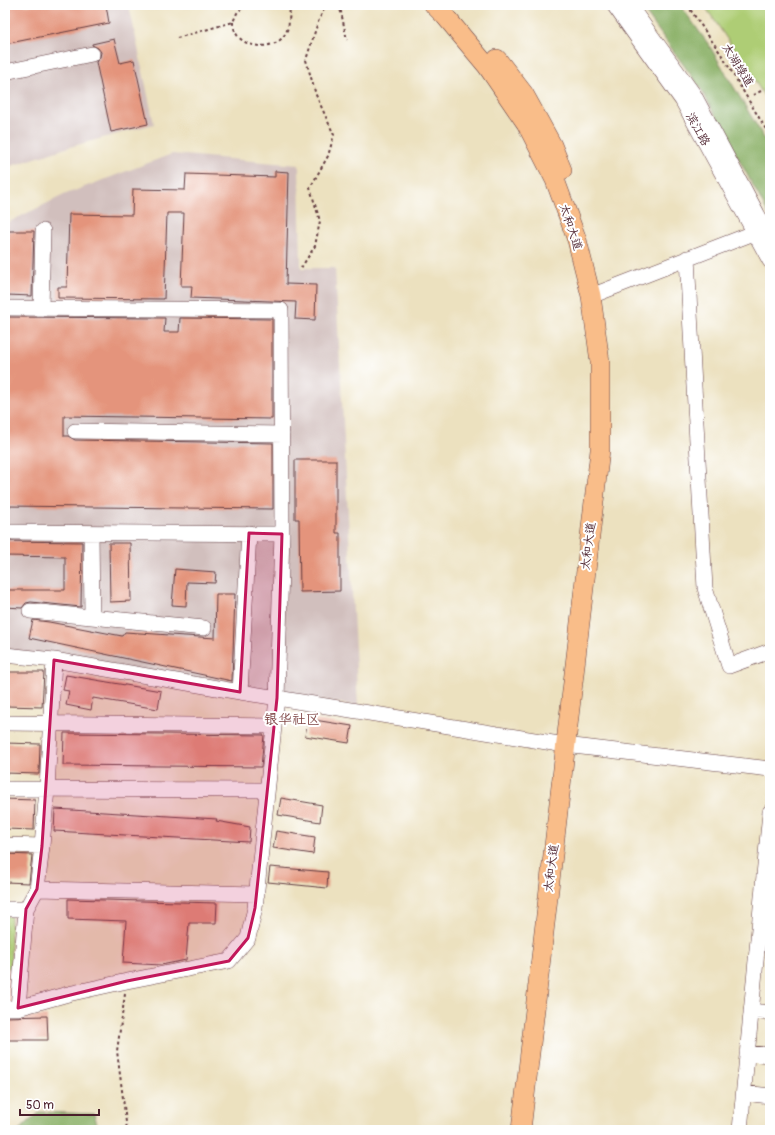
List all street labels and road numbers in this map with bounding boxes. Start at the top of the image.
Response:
street label: 太湖绿道 [718,41,757,90]
street label: 滨江路 [682,110,713,149]
street label: 太和大道 [556,202,585,252]
street label: 太和大道 [578,521,599,571]
street label: 太和大道 [541,843,562,893]

